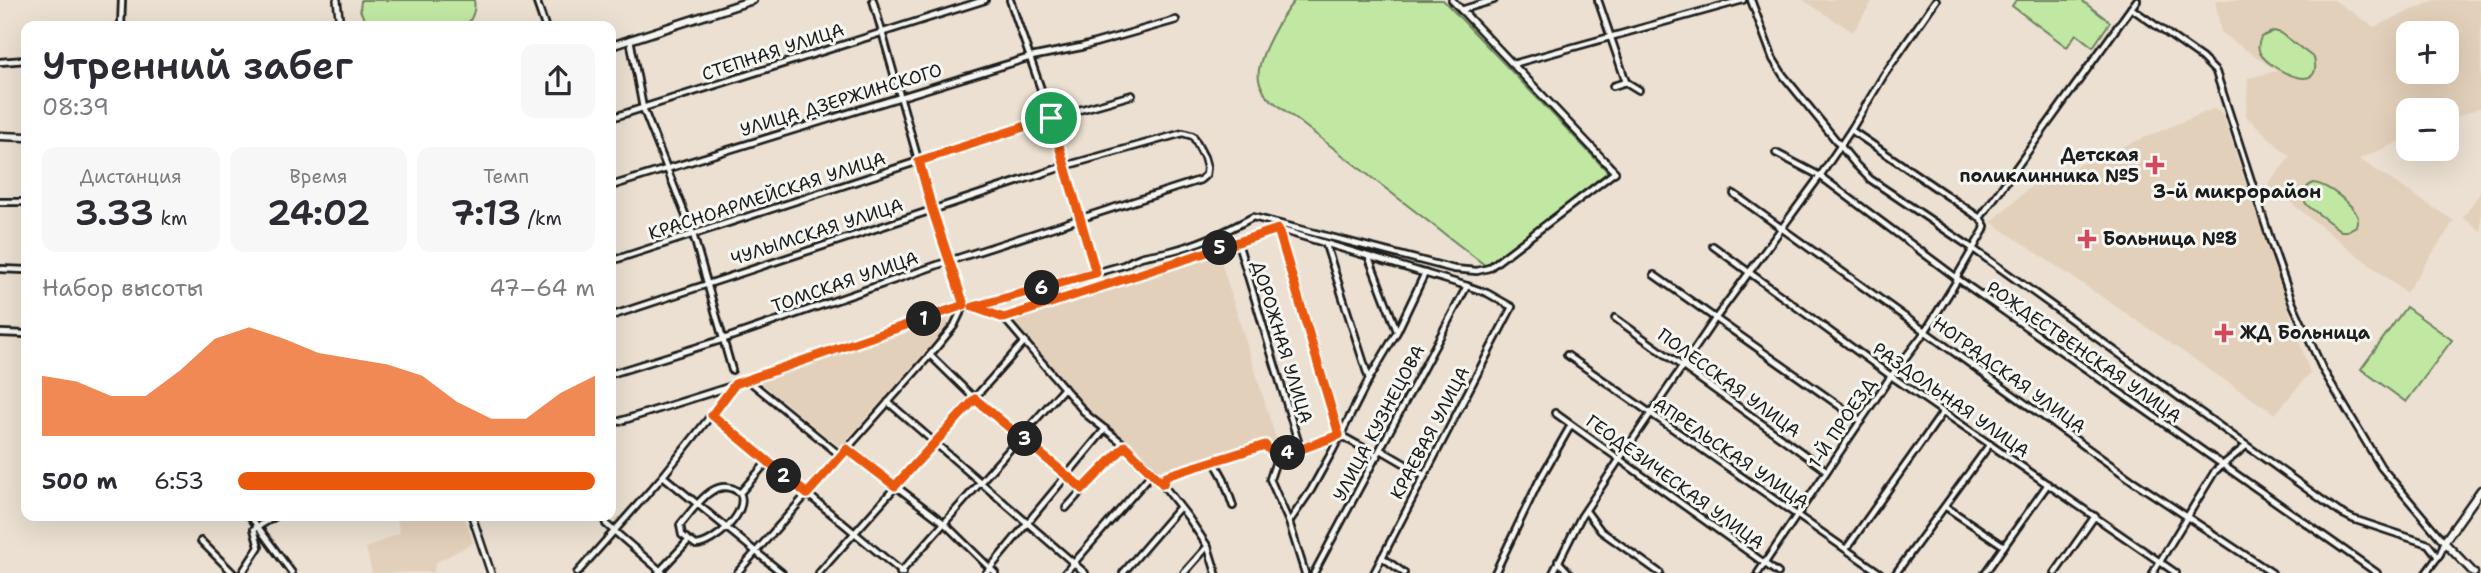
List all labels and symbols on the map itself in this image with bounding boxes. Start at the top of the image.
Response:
street label: СТЕПНАЯ УЛИЦА [699,18,847,86]
street label: УЛИЦА ДЗЕРЖИНСКОГО [737,58,945,142]
pin [1021,88,1081,148]
place label: Детская поликлинника №5 [1959,143,2139,188]
street label: КРАСНОАРМЕЙСКАЯ УЛИЦА [645,146,889,246]
marker: Детская поликлинника №5 [2145,155,2165,175]
district label: 3-й микрорайон [2153,179,2321,204]
street label: ЧУЛЫМСКАЯ УЛИЦА [728,193,906,271]
place label: Больница №8 [2103,227,2237,251]
marker: Больница №8 [2077,229,2097,249]
pin: 5 [1202,230,1238,266]
street label: ТОМСКАЯ УЛИЦА [768,246,922,318]
street label: ДОРОЖНАЯ УЛИЦА [1246,258,1318,426]
pin: 6 [1024,270,1060,306]
street label: РОЖДЕСТВЕНСКАЯ УЛИЦА [1982,275,2186,429]
pin: 1 [906,302,942,336]
street label: НОГРАДСКАЯ УЛИЦА [1928,311,2090,439]
place label: ЖД Больница [2240,321,2371,345]
street label: ПОЛЕССКАЯ УЛИЦА [1653,323,1805,443]
marker: ЖД Больница [2214,323,2234,343]
street label: РАЗДОЛЬНАЯ УЛИЦА [1868,337,2034,463]
street label: УЛИЦА КУЗНЕЦОВА [1328,341,1430,505]
street label: КРАЕВАЯ УЛИЦА [1385,362,1475,504]
street label: 1-Й ПРОЕЗД [1803,373,1881,473]
street label: АПРЕЛЬСКАЯ УЛИЦА [1648,392,1814,514]
street label: ГЕОДЕЗИЧЕСКАЯ УЛИЦА [1581,409,1769,555]
pin: 3 [1007,422,1042,457]
pin: 4 [1270,435,1306,470]
pin: 2 [766,458,802,494]

